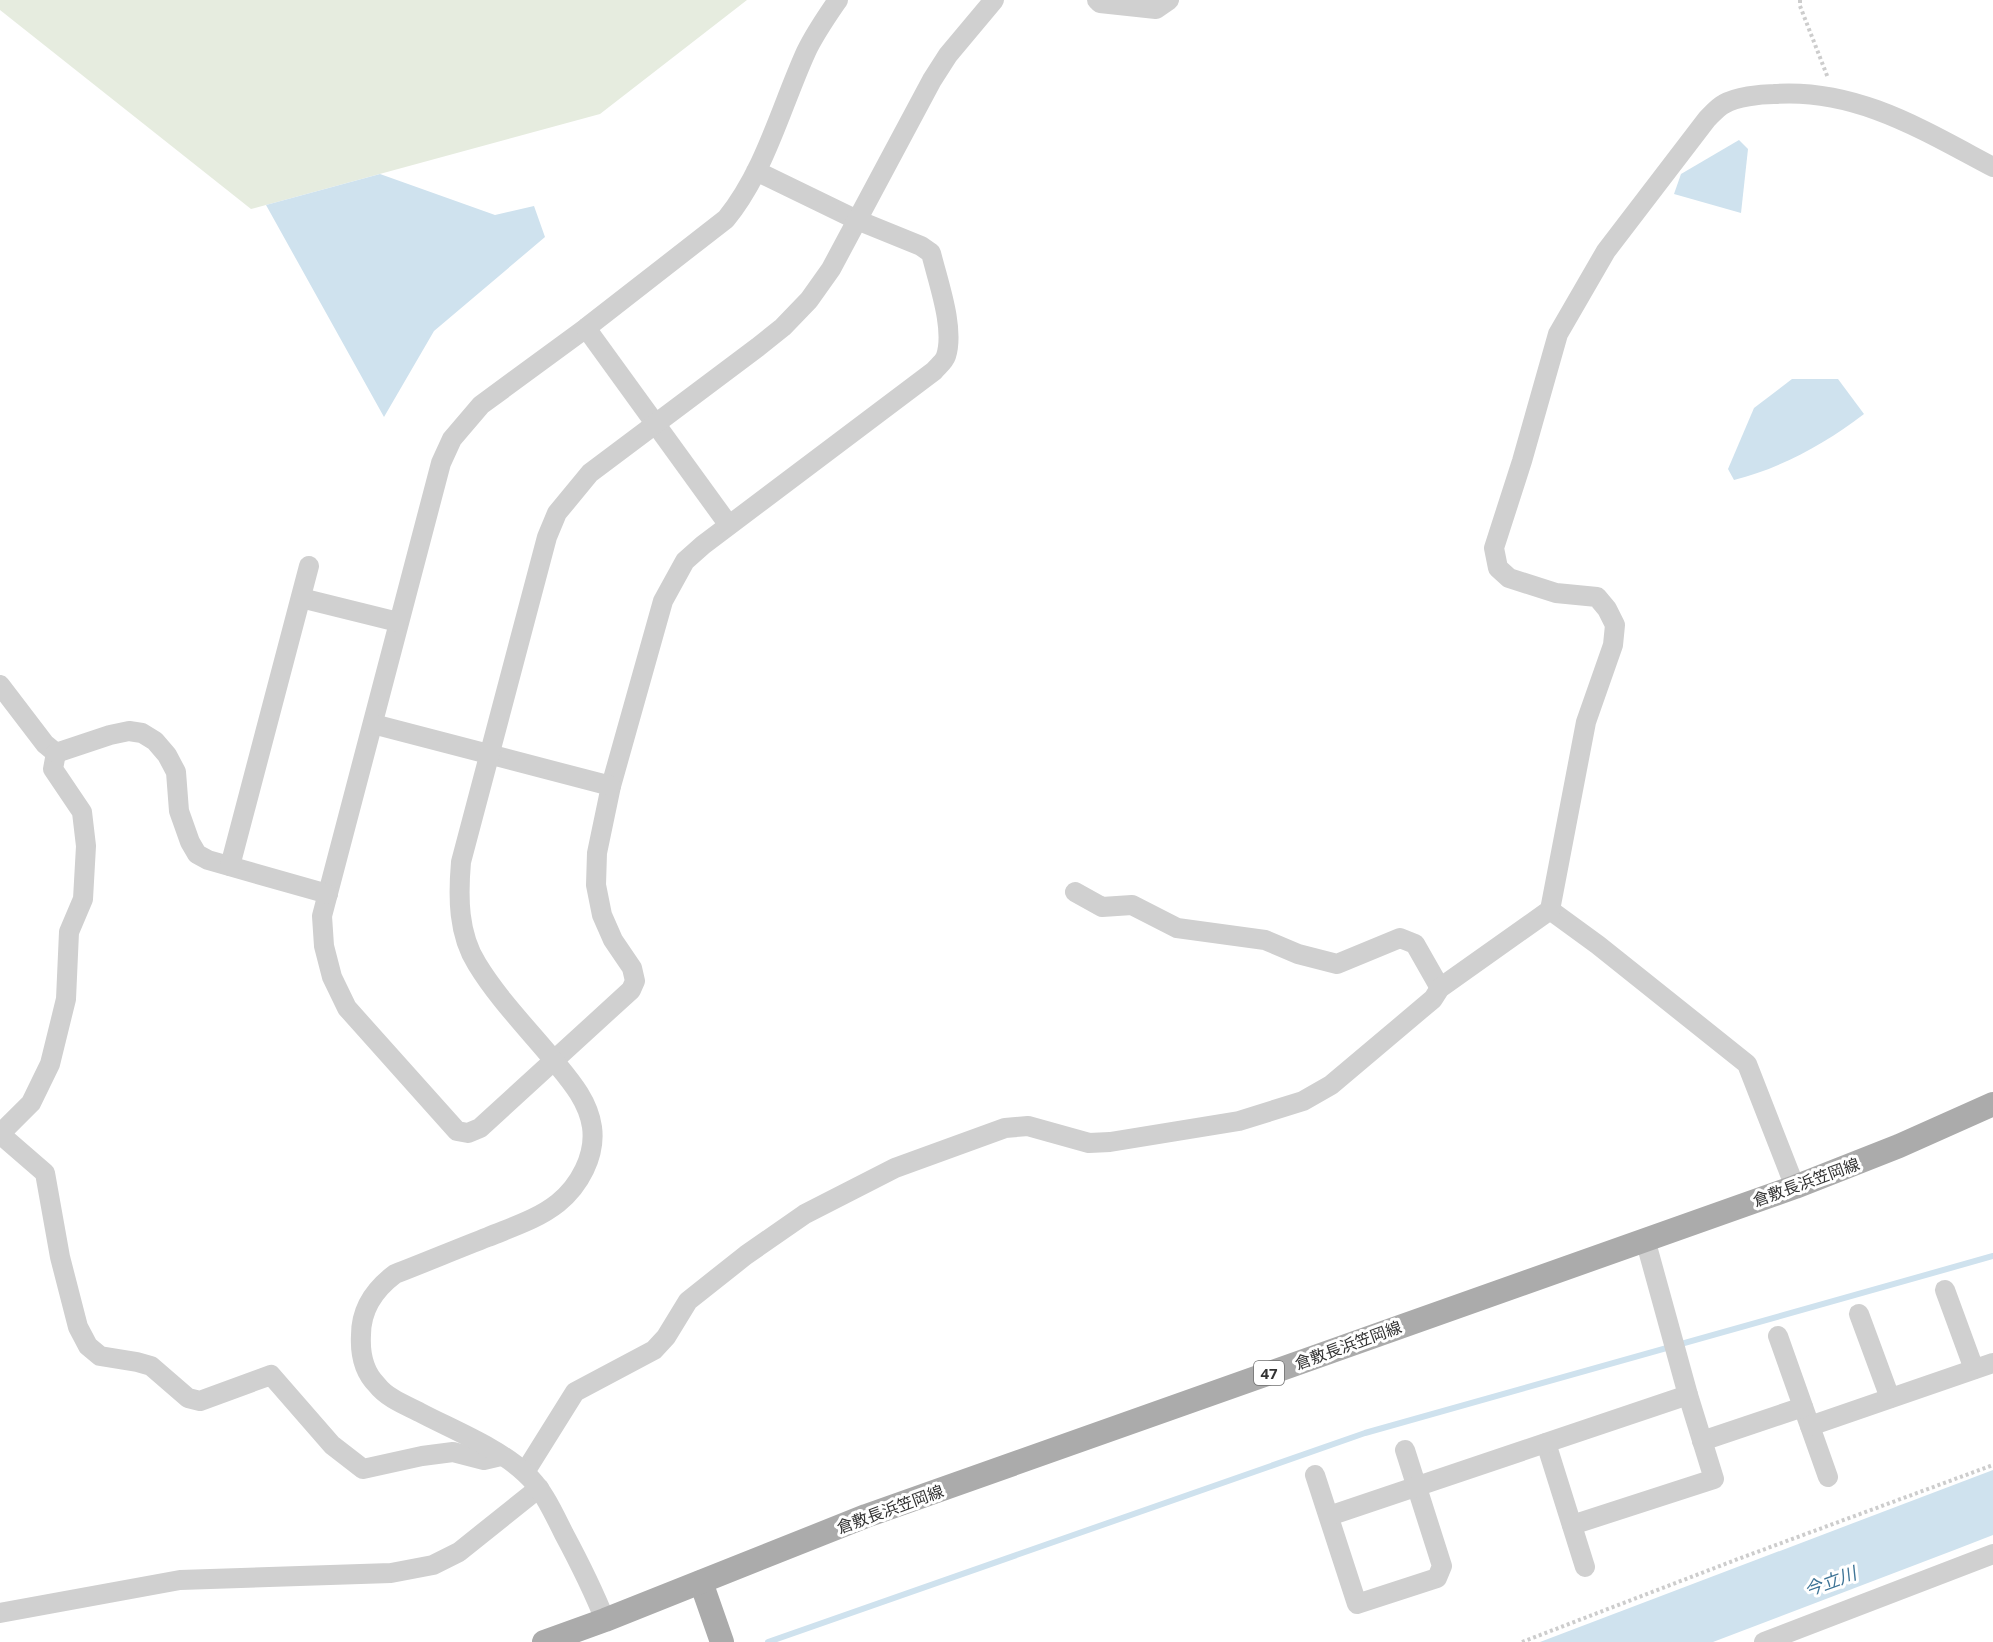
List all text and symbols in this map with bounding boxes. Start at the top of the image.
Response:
street label: 倉敷長浜笠岡線 [1750,1153,1862,1211]
street label: 倉敷長浜笠岡線 [1292,1316,1404,1374]
road number: 47 [1254,1361,1284,1385]
street label: 倉敷長浜笠岡線 [834,1480,946,1538]
water label: 今立川 [1801,1560,1861,1602]

